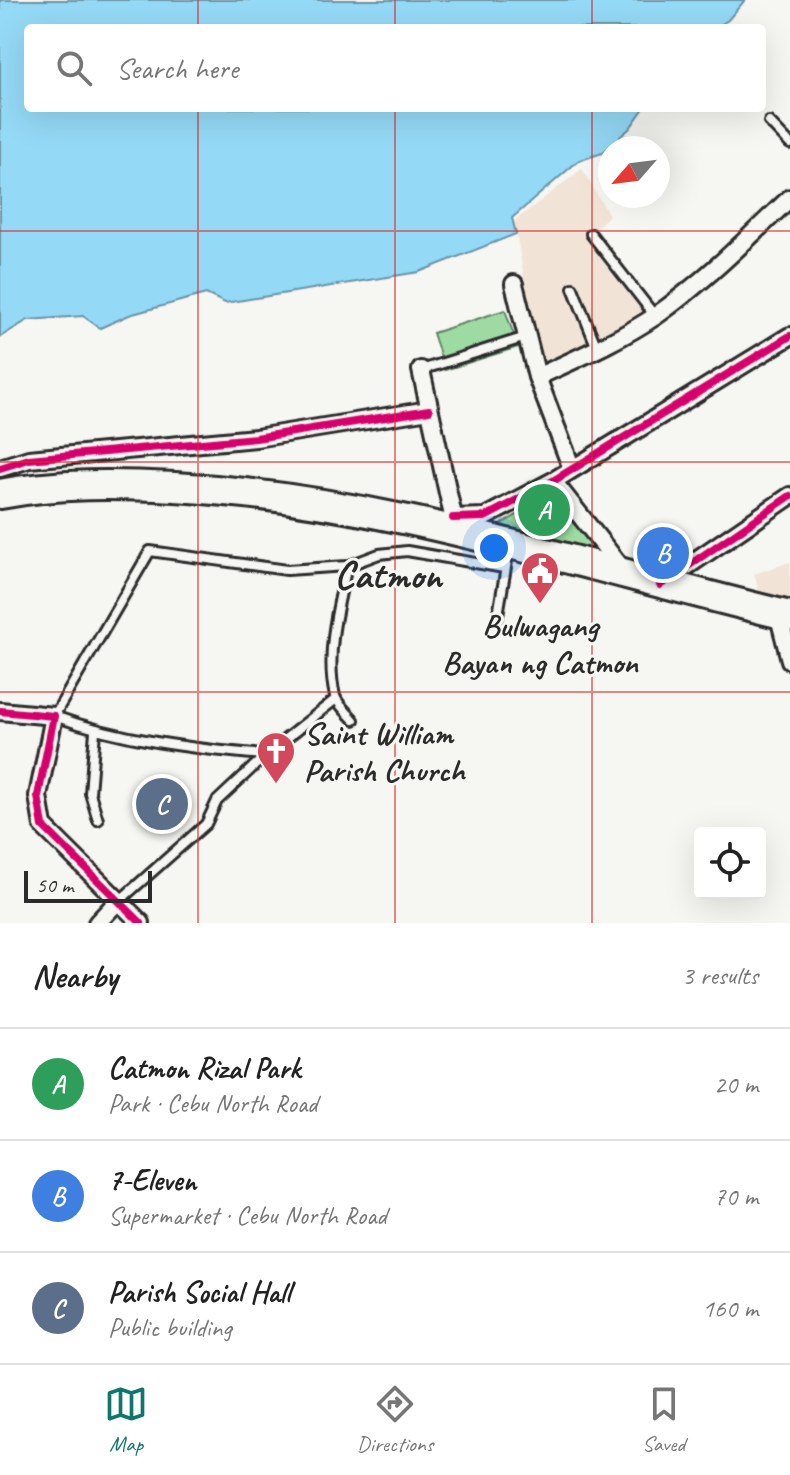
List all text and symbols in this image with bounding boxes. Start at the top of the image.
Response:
search box [24,24,766,112]
icon: search [52,46,96,90]
text: Search here [116,49,238,87]
north arrow [598,136,670,208]
pin: A [518,480,570,540]
pin: B [637,523,689,583]
your location [474,528,514,568]
district label: Catmon [334,550,444,600]
public building icon: Bulwagang Bayan ng Catmon [519,550,561,605]
place label: Bulwagang Bayan ng Catmon [442,605,639,683]
place label: Saint William Parish Church [304,713,467,791]
church icon: Saint William Parish Church [255,730,297,785]
pin: C [136,774,188,834]
map controls [694,827,766,899]
button: locate [694,827,766,899]
scale bar [24,867,152,903]
text: 50 m [36,871,73,899]
text: Nearby [32,954,118,997]
text: 3 results [682,959,758,992]
text: Catmon Rizal Park [108,1049,300,1087]
text: A [51,1068,65,1101]
text: 20 m [714,1068,758,1101]
text: Park · Cebu North Road [108,1087,317,1120]
text: 7-Eleven [108,1161,196,1199]
text: B [51,1180,65,1213]
text: 70 m [714,1180,758,1213]
text: Supermarket · Cebu North Road [108,1199,387,1232]
text: Parish Social Hall [108,1273,290,1311]
text: C [52,1292,64,1325]
text: 160 m [702,1292,758,1325]
text: Public building [108,1311,231,1344]
tab: Map [104,1382,148,1458]
tab: Directions [357,1382,433,1458]
tab: Saved [642,1382,686,1458]

